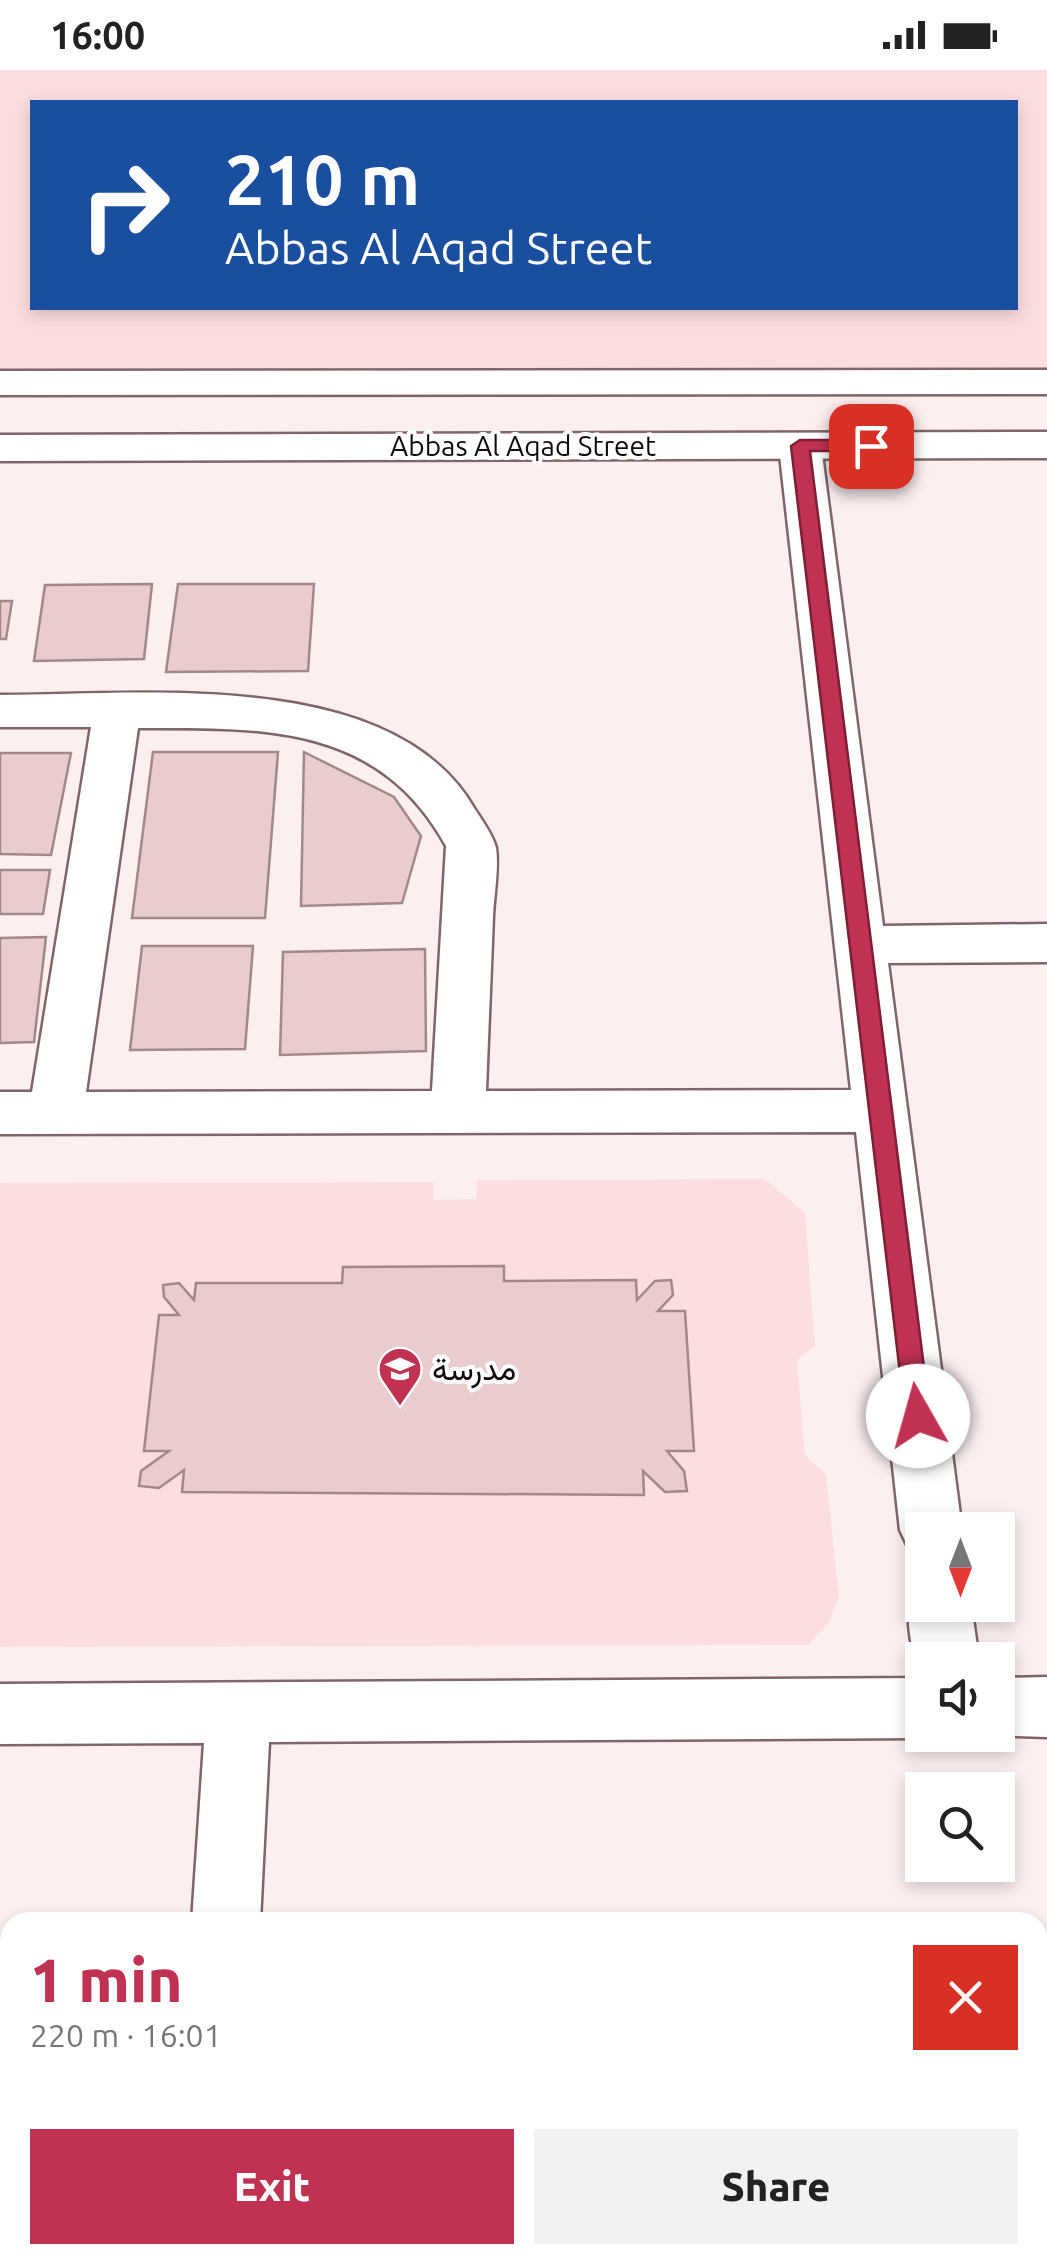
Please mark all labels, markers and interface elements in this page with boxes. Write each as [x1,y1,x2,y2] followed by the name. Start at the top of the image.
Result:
[50,14,145,56] text: 16:00
[60,140,190,270] icon: right
[225,140,420,218] text: 210 m
[225,222,652,273] text: Abbas Al Aqad Street
[829,404,914,489] pin
[844,419,899,474] icon: arrive
[390,430,656,461] street label: Abbas Al Aqad Street
[377,1346,423,1407] school or university icon: مدرسة
[432,1350,516,1389] place label: مدرسة
[866,1364,970,1468] position arrow
[905,1512,1015,1622] north arrow
[905,1512,1015,1882] map controls
[905,1642,1015,1752] button: sound
[905,1772,1015,1882] button: search
[913,1945,1018,2050] button: close
[30,1946,183,2013] text: 1 min
[30,2017,222,2053] text: 220 m · 16:01
[30,2129,514,2244] button: Exit
[534,2129,1018,2244] button: Share

